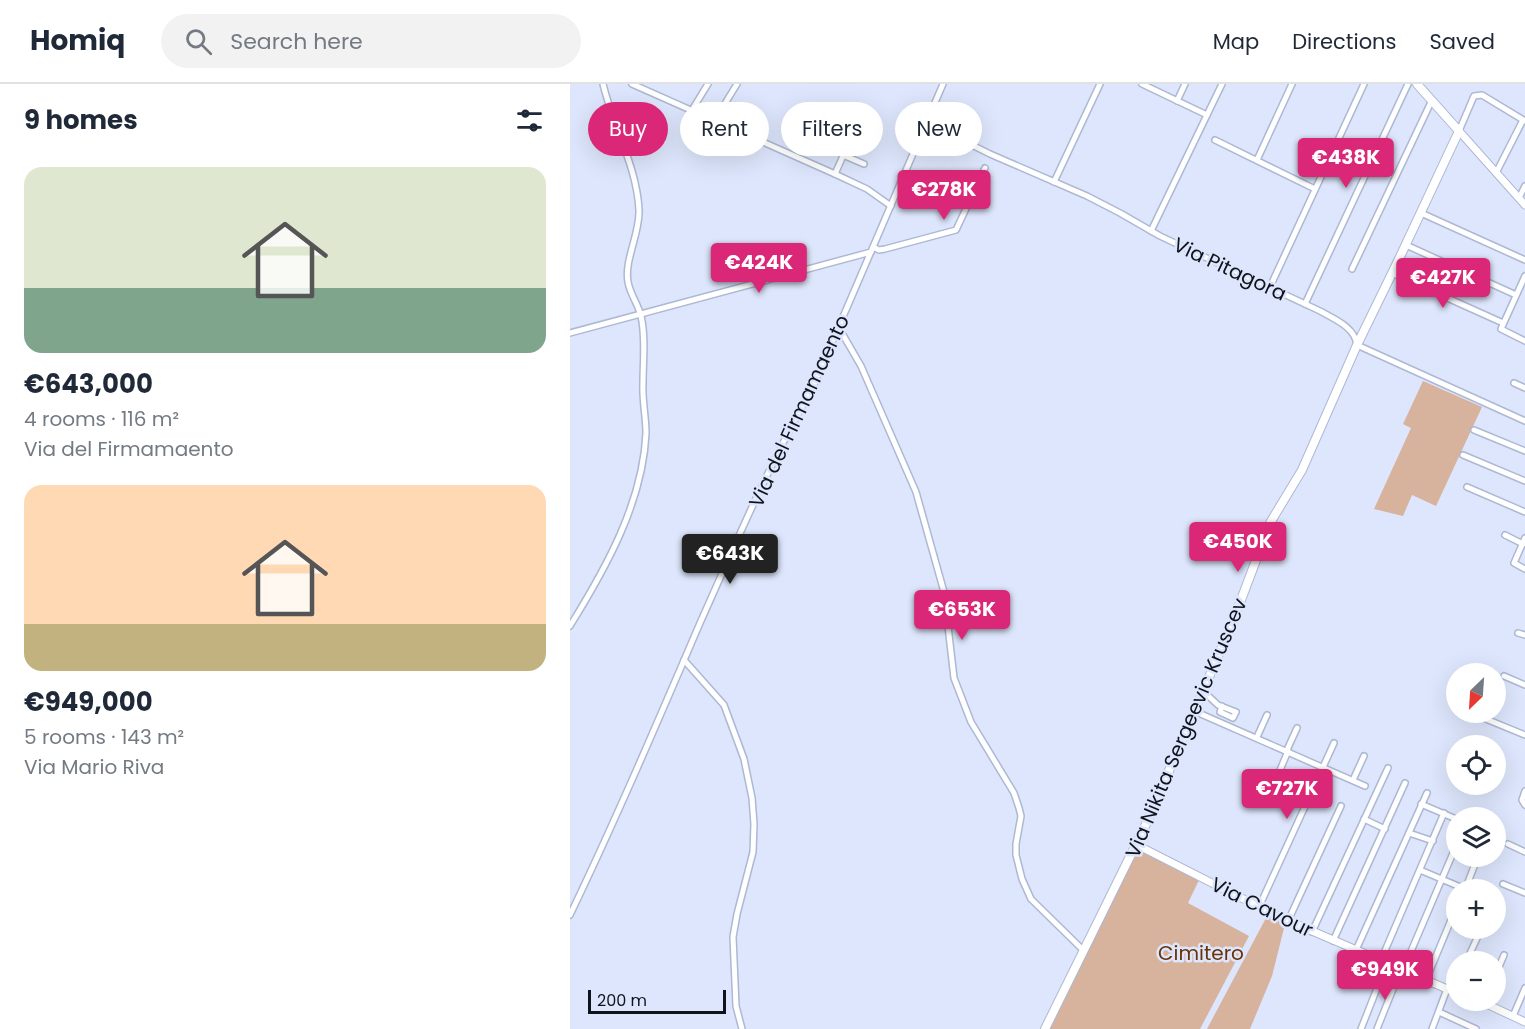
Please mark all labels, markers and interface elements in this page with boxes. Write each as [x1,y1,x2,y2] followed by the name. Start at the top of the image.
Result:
[161,14,581,68] search box
[30,21,125,60] text: Homiq
[182,25,215,58] icon: search
[230,26,363,57] text: Search here
[1213,27,1259,56] text: Map
[1292,27,1396,56] text: Directions
[1429,27,1495,56] text: Saved
[24,102,138,138] text: 9 homes
[588,102,668,156] chip: Buy
[680,102,769,156] chip: Rent
[781,102,883,156] chip: Filters
[895,102,982,156] chip: New
[513,104,546,137] icon: filters
[1304,138,1388,189] pin: €438K
[1312,143,1380,171] text: €438K
[902,170,986,221] pin: €278K
[912,175,976,203] text: €278K
[231,206,339,314] icon: home
[1169,231,1291,307] street label: Via Pitagora
[717,243,801,294] pin: €424K
[725,248,793,276] text: €424K
[1401,258,1485,309] pin: €427K
[1410,263,1476,291] text: €427K
[742,310,856,512] street label: Via del Firmamaento
[24,366,153,402] text: €643,000
[24,405,179,433] text: 4 rooms · 116 m²
[24,435,233,463] text: Via del Firmamaento
[1196,522,1280,573] pin: €450K
[231,524,339,632] icon: home
[1203,527,1273,555] text: €450K
[688,534,772,585] pin: €643K
[696,539,764,567] text: €643K
[920,590,1004,641] pin: €653K
[1118,594,1254,862] street label: Via Nikita Sergeevic Kruscev
[928,595,996,623] text: €653K
[1446,663,1506,723] north arrow
[1446,663,1506,1011] map controls
[24,684,153,720] text: €949,000
[24,723,184,751] text: 5 rooms · 143 m²
[1446,735,1506,795] button: locate
[24,753,164,781] text: Via Mario Riva
[1245,769,1329,820] pin: €727K
[1256,774,1318,802] text: €727K
[1446,807,1506,867] button: layers
[1206,870,1318,944] street label: Via Cavour
[1446,879,1506,939] button: +
[1158,939,1244,967] park label: Cimitero
[1343,950,1427,1001] pin: €949K
[1446,951,1506,1011] button: −
[1351,955,1419,983] text: €949K
[588,987,726,1014] scale bar
[597,989,647,1012] text: 200 m

